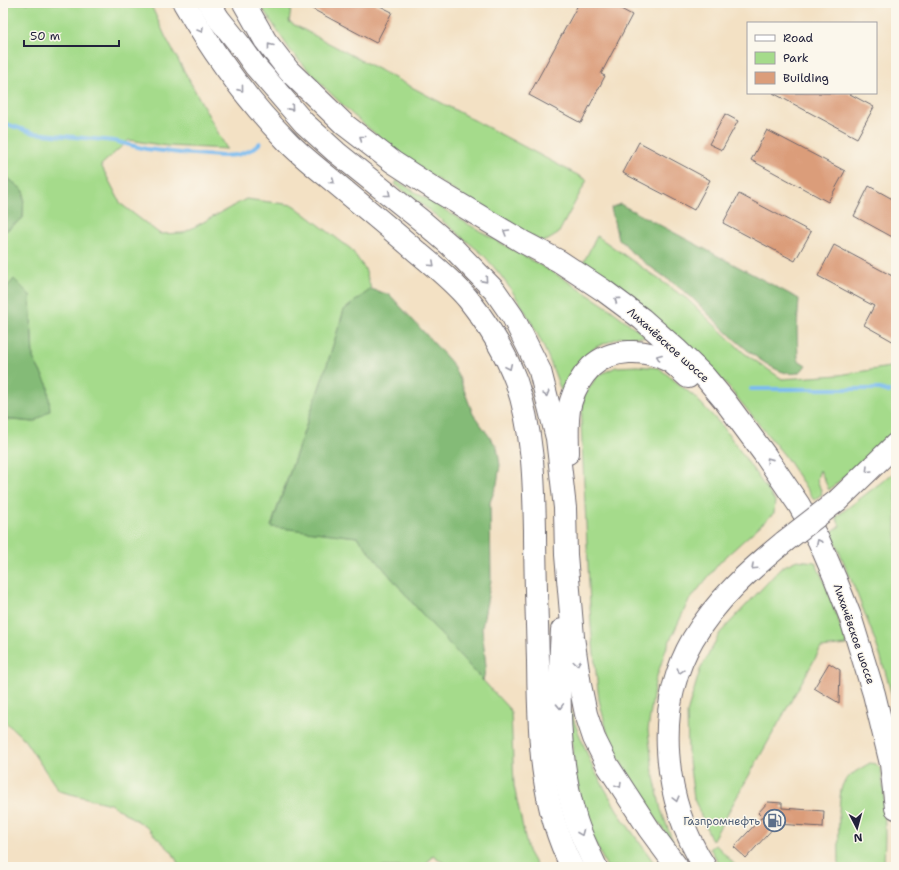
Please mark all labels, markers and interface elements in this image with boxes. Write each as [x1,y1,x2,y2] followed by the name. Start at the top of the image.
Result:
[24,22,119,48] scale bar
[747,22,877,94] legend
[196,26,203,33] one-way arrow
[30,28,60,44] text: 50 m
[783,30,814,46] text: Road
[268,44,275,51] one-way arrow
[783,50,809,66] text: Park
[783,70,829,86] text: Building
[237,84,244,91] one-way arrow
[286,103,293,111] one-way arrow
[360,136,367,143] one-way arrow
[328,176,335,183] one-way arrow
[384,189,391,196] one-way arrow
[503,229,510,236] one-way arrow
[427,260,435,267] one-way arrow
[480,275,488,283] one-way arrow
[614,297,621,304] one-way arrow
[624,304,712,386] street label: Лихачёвское шоссе
[655,353,662,361] one-way arrow
[504,363,512,371] one-way arrow
[541,390,550,397] one-way arrow
[767,458,774,465] one-way arrow
[865,466,873,473] one-way arrow
[816,539,824,546] one-way arrow
[752,562,759,569] one-way arrow
[830,582,878,686] street label: Лихачёвское шоссе
[572,660,581,666] one-way arrow
[676,668,684,675] one-way arrow
[555,703,564,709] one-way arrow
[615,780,622,787] one-way arrow
[671,796,679,802] one-way arrow
[762,808,788,834] fuel station icon: Газпромнефть
[837,808,877,848] north arrow
[683,814,760,829] place label: Газпромнефть
[576,830,584,837] one-way arrow
[853,830,863,845] text: N

